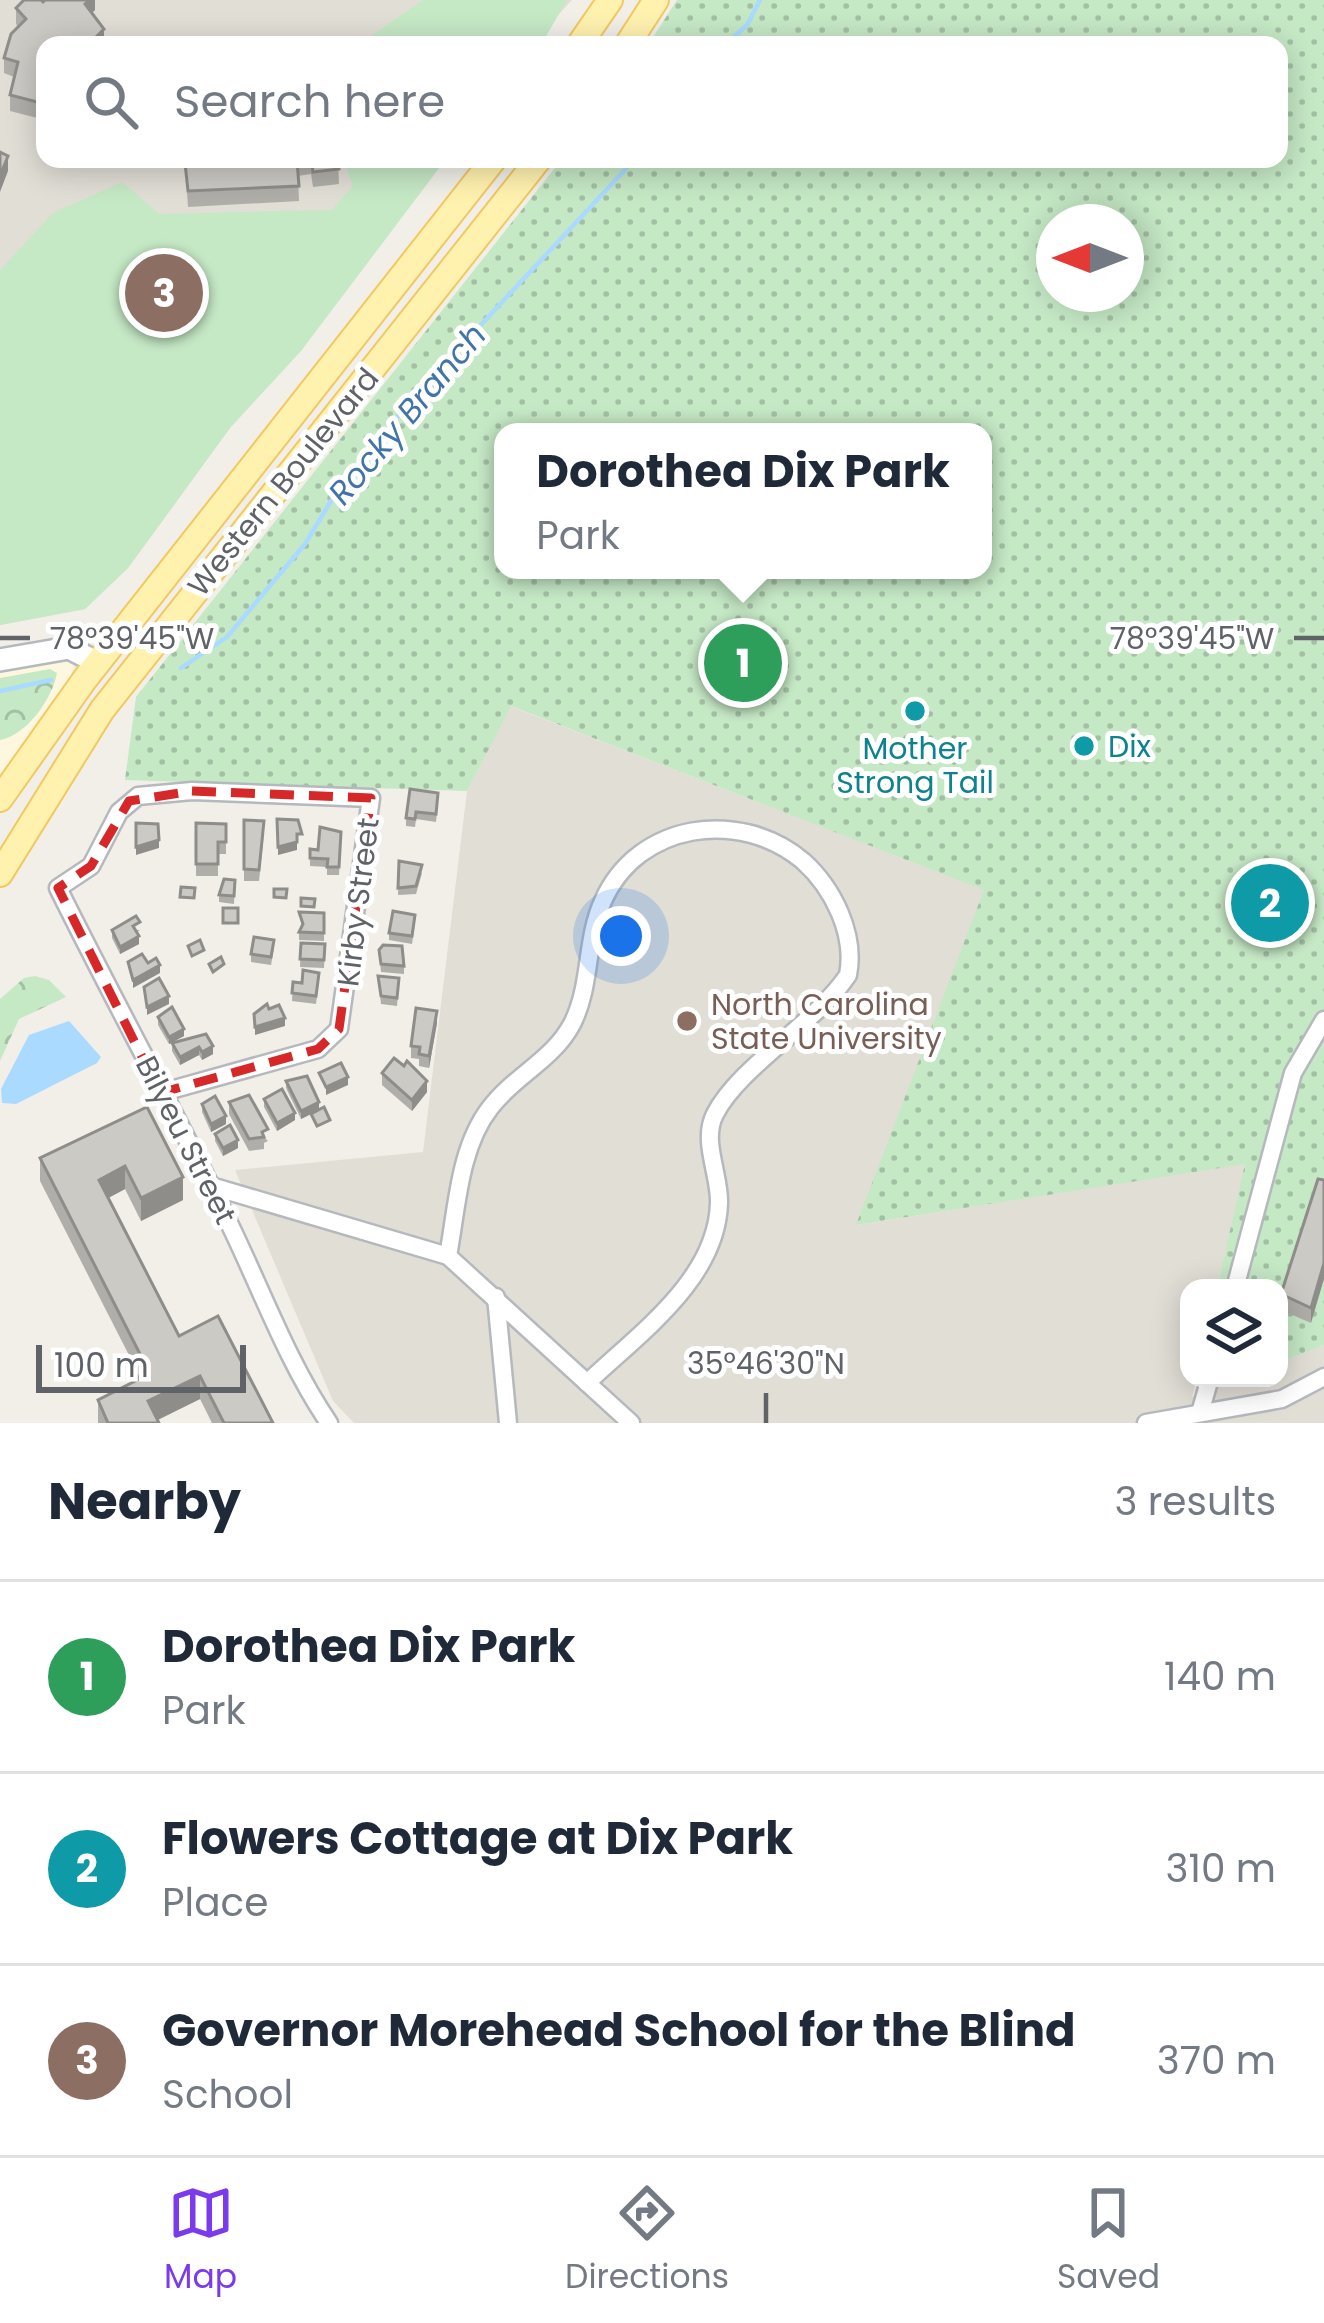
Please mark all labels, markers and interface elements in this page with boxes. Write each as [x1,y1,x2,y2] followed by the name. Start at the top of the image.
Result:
[36,36,1288,168] search box
[78,69,144,135] icon: search
[174,70,445,133] text: Search here
[1036,204,1144,312] north arrow
[125,248,203,338] pin: 3
[317,313,497,515] water label: Rocky Branch
[177,359,389,605] street label: Western Boulevard
[494,423,992,579] popup
[536,440,950,503] text: Dorothea Dix Park
[536,508,620,563] text: Park
[50,617,214,660] text: 78°39'45"W
[1110,617,1274,660] text: 78°39'45"W
[704,618,782,708] pin: 1
[902,698,928,724] marker: Mother Strong Tail
[1108,725,1151,768] place label: Dix
[836,727,994,804] place label: Mother Strong Tail
[1071,733,1097,759] marker: Dix
[326,815,390,989] street label: Kirby Street
[1231,858,1309,948] pin: 2
[591,906,651,966] your location
[711,983,942,1060] place label: North Carolina State University
[674,1008,700,1034] marker: North Carolina State University
[125,1048,247,1232] street label: Bilyeu Street
[1180,1279,1288,1387] map controls
[1180,1279,1288,1387] button: layers
[36,1339,246,1392] scale bar
[54,1342,149,1389] text: 100 m
[687,1342,845,1385] text: 35°46'30"N
[48,1465,241,1537] text: Nearby
[1114,1474,1276,1529] text: 3 results
[162,1615,575,1678] text: Dorothea Dix Park
[80,1649,94,1704] text: 1
[1164,1649,1276,1704] text: 140 m
[162,1683,246,1738] text: Park
[162,1807,793,1870] text: Flowers Cottage at Dix Park
[76,1841,98,1896] text: 2
[1165,1841,1276,1896] text: 310 m
[162,1875,268,1930] text: Place
[162,1999,1076,2062] text: Governor Morehead School for the Blind
[75,2033,99,2088] text: 3
[1157,2033,1276,2088] text: 370 m
[162,2067,293,2122] text: School
[164,2180,237,2302] tab: Map
[565,2180,729,2302] tab: Directions
[1057,2180,1160,2302] tab: Saved

